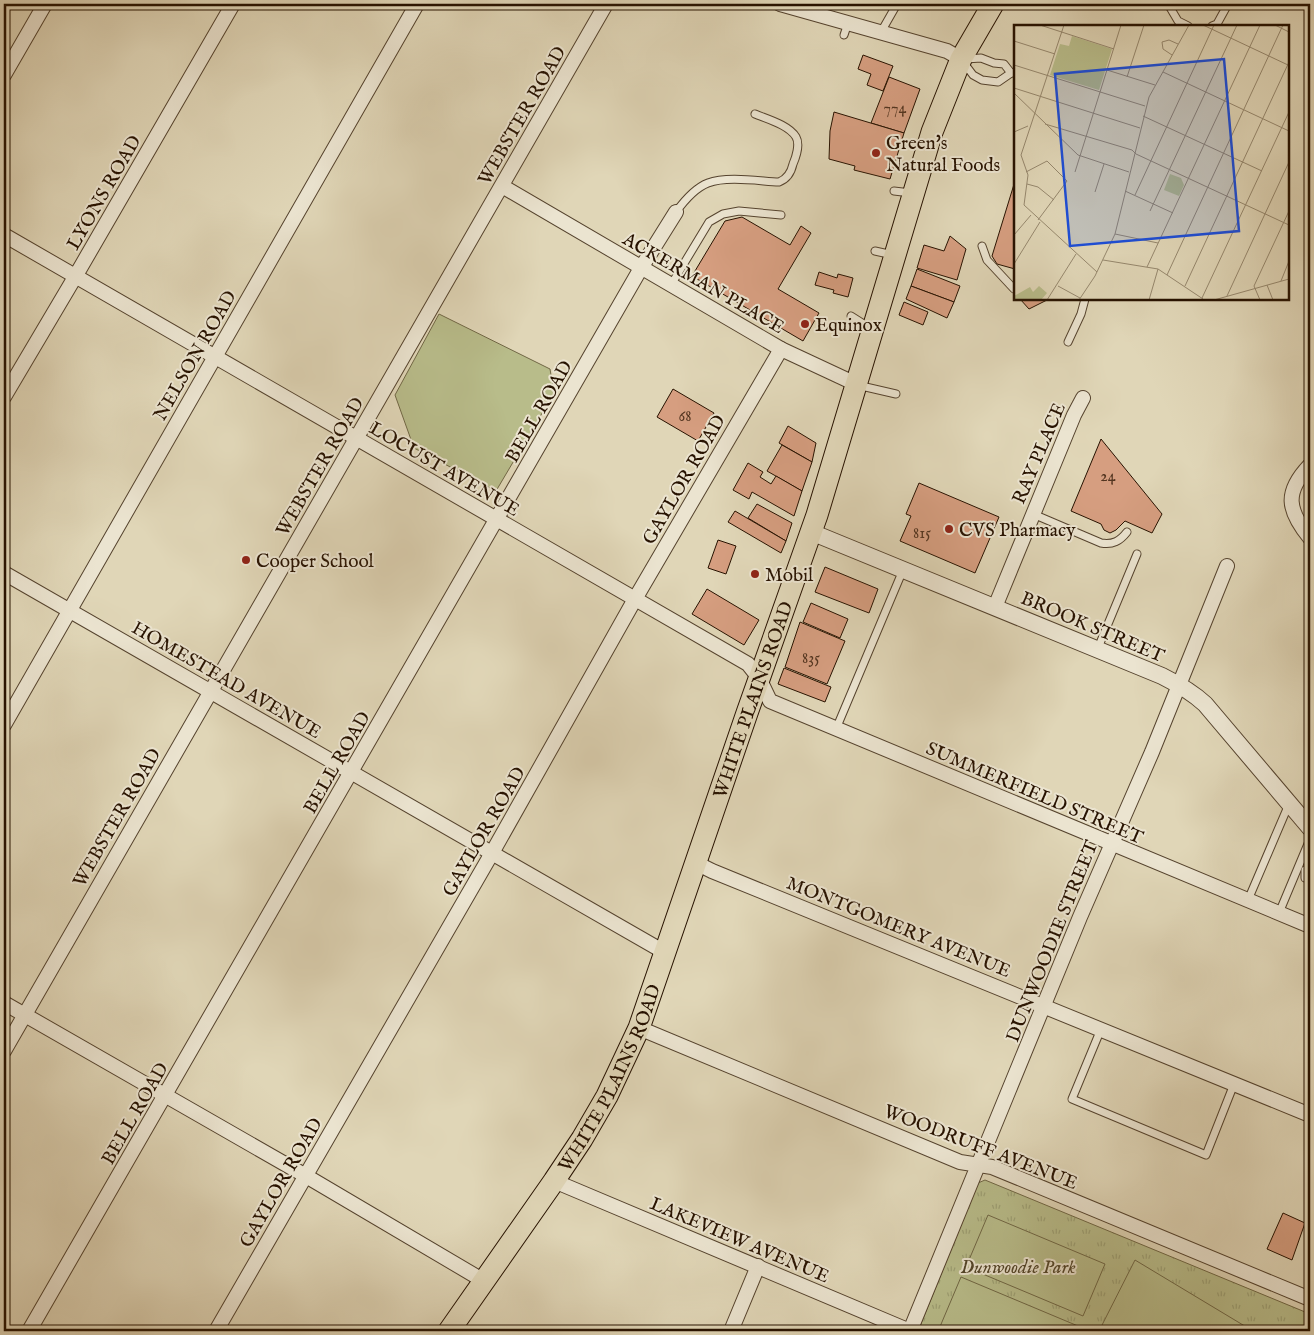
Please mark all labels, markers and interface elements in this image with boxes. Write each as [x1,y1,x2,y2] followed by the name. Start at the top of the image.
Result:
[1014,25,1289,300] inset map
[473,42,572,190] street label: WEBSTER ROAD
[884,99,907,119] house number: 774
[62,131,147,255] street label: LYONS ROAD
[886,132,1000,178] place label: Green's Natural Foods
[870,147,882,159] marker: Green's Natural Foods
[617,227,788,340] street label: ACKERMAN PLACE
[149,287,243,425] street label: NELSON ROAD
[815,314,882,338] place label: Equinox
[799,318,811,330] marker: Equinox
[501,356,579,468] street label: BELL ROAD
[271,393,370,541] street label: WEBSTER ROAD
[1008,399,1072,508] street label: RAY PLACE
[678,407,692,427] house number: 68
[638,411,732,549] street label: GAYLOR ROAD
[364,417,524,523] street label: LOCUST AVENUE
[1100,467,1116,487] house number: 24
[959,519,1076,543] place label: CVS Pharmacy
[943,523,955,535] marker: CVS Pharmacy
[913,524,931,544] house number: 815
[256,550,375,574] place label: Cooper School
[240,554,252,566] marker: Cooper School
[765,564,814,588] place label: Mobil
[749,568,761,580] marker: Mobil
[1017,587,1168,669] street label: BROOK STREET
[709,598,800,802] street label: WHITE PLAINS ROAD
[127,617,325,745] street label: HOMESTEAD AVENUE
[802,649,820,669] house number: 835
[299,707,377,819] street label: BELL ROAD
[922,737,1147,851] street label: SUMMERFIELD STREET
[68,744,167,892] street label: WEBSTER ROAD
[438,763,532,901] street label: GAYLOR ROAD
[1001,837,1104,1046] street label: DUNWOODIE STREET
[783,872,1014,984] street label: MONTGOMERY AVENUE
[554,981,667,1177] street label: WHITE PLAINS ROAD
[97,1058,175,1170] street label: BELL ROAD
[880,1100,1081,1196] street label: WOODRUFF AVENUE
[235,1114,329,1252] street label: GAYLOR ROAD
[646,1192,832,1289] street label: LAKEVIEW AVENUE
[961,1256,1076,1280] park label: Dunwoodie Park

